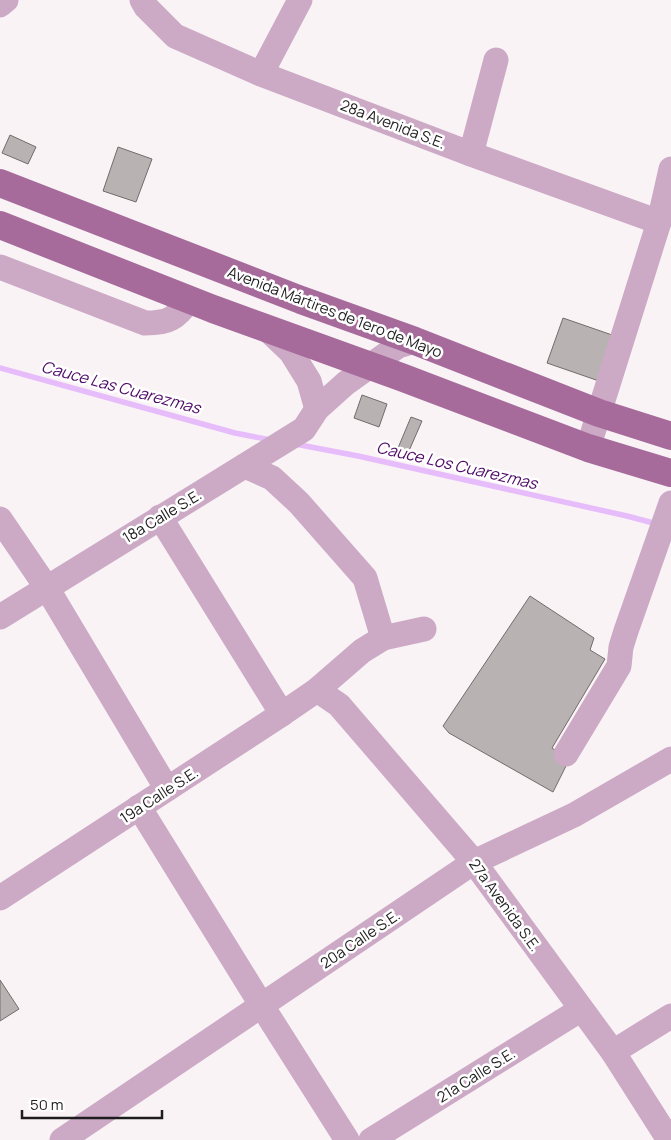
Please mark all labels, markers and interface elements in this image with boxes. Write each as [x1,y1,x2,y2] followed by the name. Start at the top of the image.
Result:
[337,94,449,154] street label: 28a Avenida S.E.
[225,261,445,363] street label: Avenida Mártires de 1ero de Mayo
[39,355,204,419] water label: Cauce Las Cuarezmas
[374,436,541,495] water label: Cauce Los Cuarezmas
[119,484,205,548] street label: 18a Calle S.E.
[116,762,202,828] street label: 19a Calle S.E.
[464,854,546,956] street label: 27a Avenida S.E.
[316,905,404,973] street label: 20a Calle S.E.
[433,1043,519,1107] street label: 21a Calle S.E.
[22,1088,162,1120] scale bar
[30,1094,64,1115] text: 50 m

